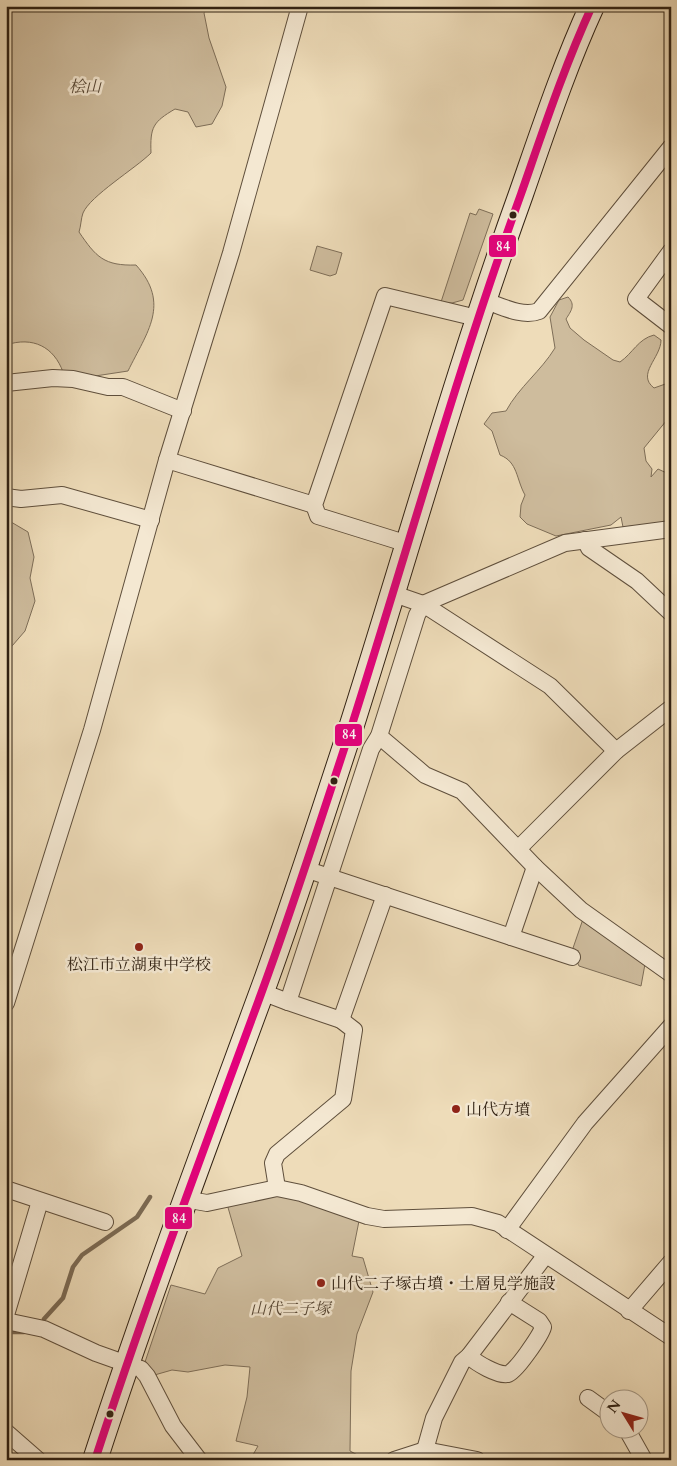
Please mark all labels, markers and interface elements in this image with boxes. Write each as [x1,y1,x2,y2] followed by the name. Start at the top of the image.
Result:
[69,76,103,98] park label: 桧山
[508,210,518,220] unlabelled marker
[488,234,517,258] line badge: 84
[496,237,510,256] text: 84
[334,723,363,747] line badge: 84
[342,725,356,744] text: 84
[329,776,339,786] unlabelled marker
[133,941,145,953] marker: 松江市立湖東中学校
[67,954,211,976] place label: 松江市立湖東中学校
[466,1099,530,1121] place label: 山代方墳
[450,1103,462,1115] marker: 山代方墳
[164,1206,193,1230] line badge: 84
[172,1209,186,1228] text: 84
[331,1273,555,1295] place label: 山代二子塚古墳・土層見学施設
[315,1277,327,1289] marker: 山代二子塚古墳・土層見学施設
[250,1298,333,1320] park label: 山代二子塚
[600,1388,650,1438] north arrow
[603,1396,625,1417] text: N
[105,1409,115,1419] unlabelled marker

